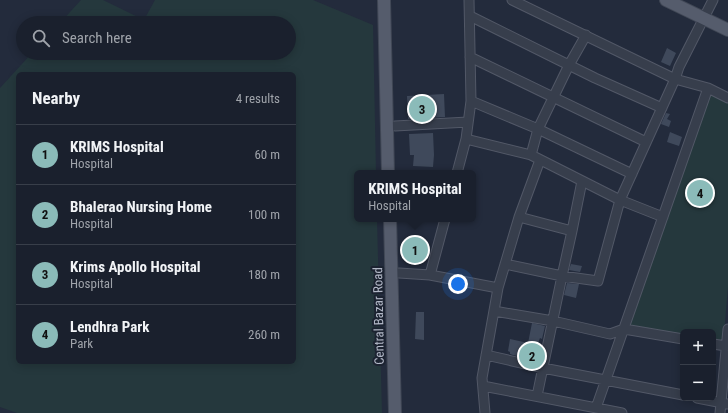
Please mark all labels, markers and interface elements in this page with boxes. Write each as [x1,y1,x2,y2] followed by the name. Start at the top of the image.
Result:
[16,16,296,60] search box
[30,27,52,49] icon: search
[62,29,132,47] text: Search here
[32,88,80,108] text: Nearby
[236,91,280,106] text: 4 results
[409,94,435,124] pin: 3
[70,138,164,156] text: KRIMS Hospital
[42,147,48,162] text: 1
[254,147,280,162] text: 60 m
[70,156,113,171] text: Hospital
[354,170,476,222] popup
[687,178,713,208] pin: 4
[368,180,462,198] text: KRIMS Hospital
[70,198,212,216] text: Bhalerao Nursing Home
[368,198,411,213] text: Hospital
[42,207,48,222] text: 2
[248,207,280,222] text: 100 m
[70,216,113,231] text: Hospital
[402,235,428,265] pin: 1
[70,258,201,276] text: Krims Apollo Hospital
[42,267,48,282] text: 3
[248,267,280,282] text: 180 m
[370,267,387,365] street label: Central Bazar Road
[448,274,468,294] your location
[70,276,113,291] text: Hospital
[70,318,149,336] text: Lendhra Park
[42,327,48,342] text: 4
[248,327,280,342] text: 260 m
[680,329,716,401] map controls
[680,329,716,365] button: +
[70,336,93,351] text: Park
[519,341,545,371] pin: 2
[680,365,716,401] button: −

